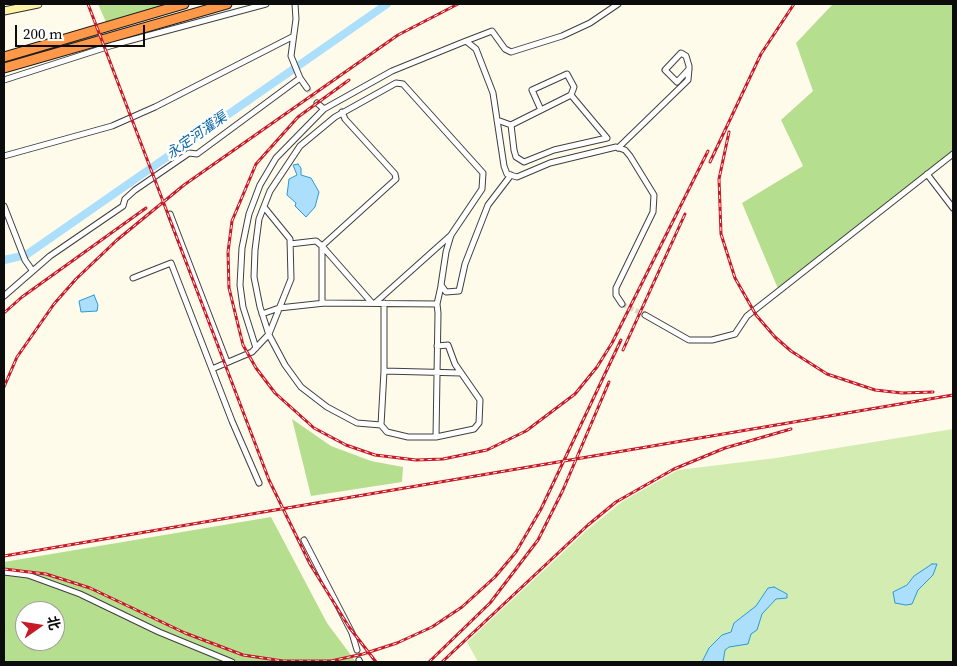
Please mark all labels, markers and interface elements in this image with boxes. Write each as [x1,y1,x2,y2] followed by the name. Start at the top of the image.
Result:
[18,15,148,47] scale bar
[23,23,63,44] text: 200 m
[164,109,230,163] water label: 永定河灌渠
[15,601,65,651] north arrow
[42,614,65,632] text: 北

